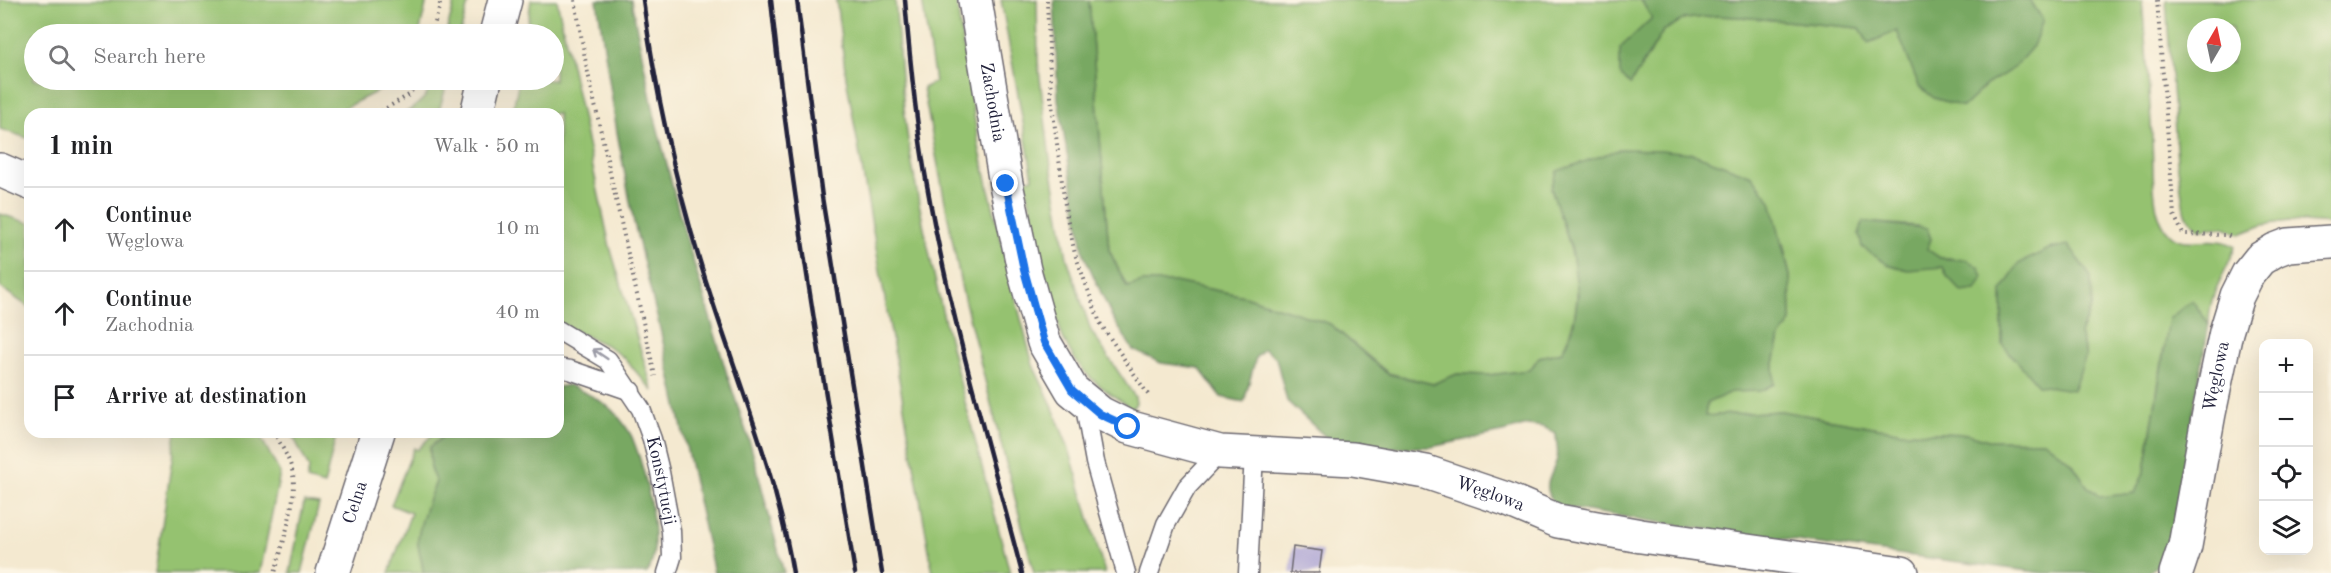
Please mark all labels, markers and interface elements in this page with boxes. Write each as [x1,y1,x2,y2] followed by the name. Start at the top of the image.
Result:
[2187,18,2241,72] north arrow
[24,24,564,90] search box
[45,41,78,74] icon: search
[93,46,206,68] text: Search here
[977,62,1008,144] street label: Zachodnia
[48,134,113,160] text: 1 min
[433,137,540,157] text: Walk · 50 m
[992,170,1018,196] route end
[105,205,192,227] text: Continue
[48,213,81,246] icon: ahead
[495,219,540,239] text: 10 m
[105,232,184,252] text: Węglowa
[105,289,192,311] text: Continue
[48,297,81,330] icon: ahead
[495,303,540,323] text: 40 m
[105,316,194,336] text: Zachodnia
[2259,339,2313,555] map controls
[2259,339,2313,393] button: +
[2201,340,2233,413] street label: Węglowa
[592,348,609,360] one-way arrow
[48,381,81,414] icon: arrive
[105,386,307,408] text: Arrive at destination
[2259,393,2313,447] button: −
[1114,413,1140,439] route start
[643,434,679,527] street label: Konstytucji
[2259,447,2313,501] button: locate
[1454,474,1527,515] street label: Węglowa
[340,479,371,526] street label: Celna
[2259,501,2313,555] button: layers

